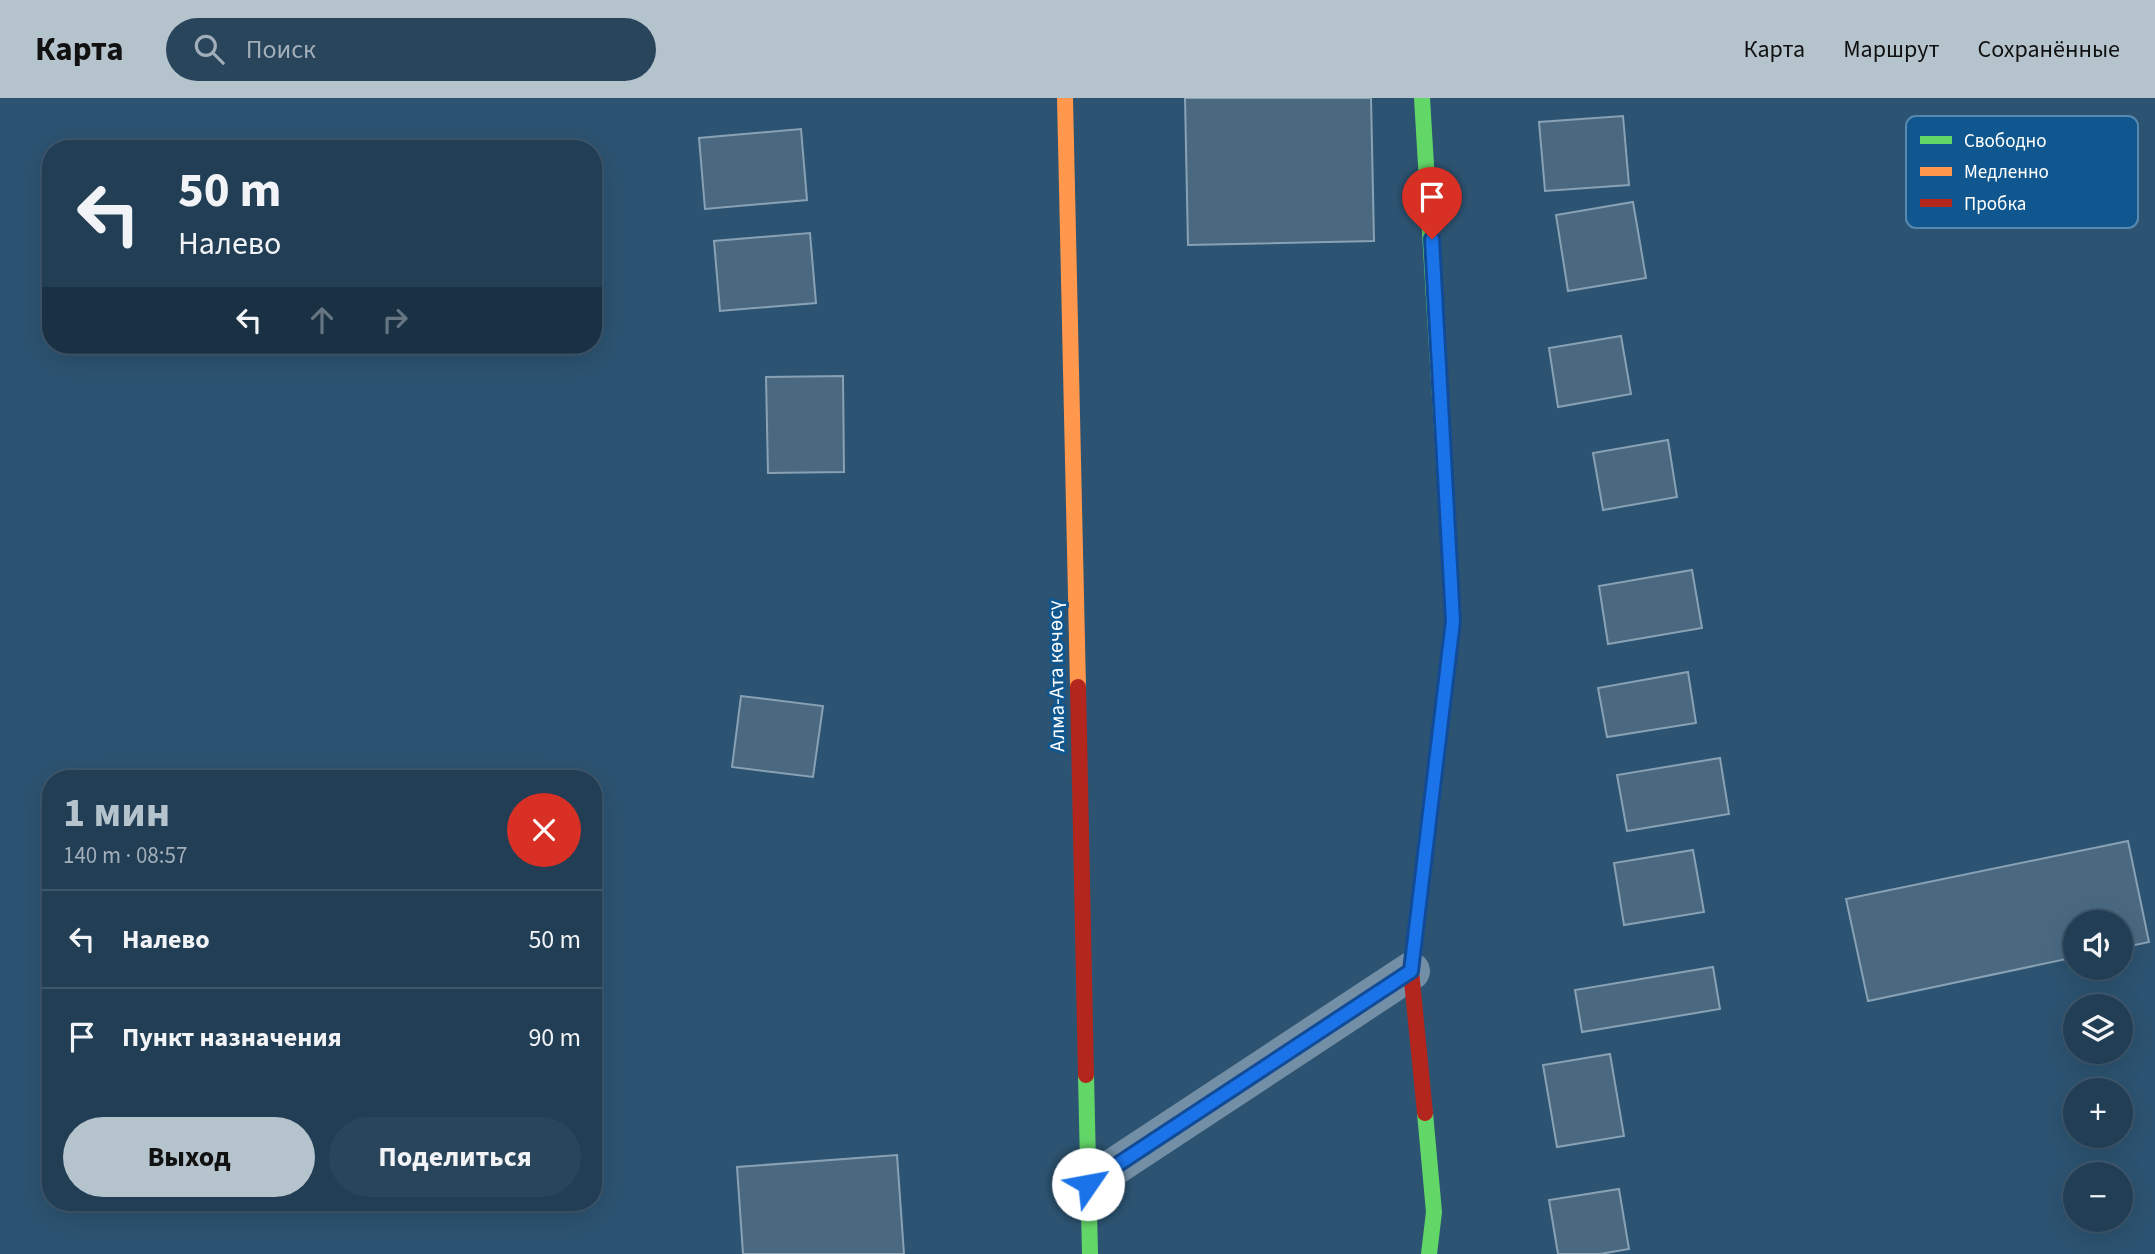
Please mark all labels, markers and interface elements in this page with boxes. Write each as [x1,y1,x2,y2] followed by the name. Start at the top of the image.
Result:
[166,18,656,81] search box
[35,26,124,73] text: Карта
[190,30,228,68] icon: search
[246,31,316,68] text: Поиск
[1744,32,1805,67] text: Карта
[1843,32,1939,67] text: Маршрут
[1977,32,2120,67] text: Сохранённые
[1906,116,2138,228] legend
[1964,128,2047,155] text: Свободно
[178,156,282,226] text: 50 m
[1964,159,2049,186] text: Медленно
[1402,167,1462,239] pin
[63,168,154,259] icon: left
[1413,178,1451,216] icon: arrive
[1964,191,2026,218] text: Пробка
[178,221,281,267] text: Налево
[230,301,268,339] icon: left
[303,301,341,339] icon: ahead
[376,301,414,339] icon: right
[1040,600,1072,752] street label: Алма-Ата көчөсү
[63,783,170,843] text: 1 мин
[507,793,581,867] button: close
[63,839,187,872] text: 140 m · 08:57
[2063,910,2133,1232] map controls
[2063,910,2133,980] button: sound
[63,920,101,958] icon: left
[122,921,210,958] text: Налево
[528,921,581,958] text: 50 m
[2063,994,2133,1064] button: layers
[63,1018,101,1056] icon: arrive
[122,1019,342,1056] text: Пункт назначения
[528,1019,581,1056] text: 90 m
[2063,1078,2133,1148] button: +
[63,1117,315,1197] button: Выход
[329,1117,581,1197] button: Поделиться
[1051,1147,1125,1221] position arrow
[2063,1162,2133,1232] button: −

